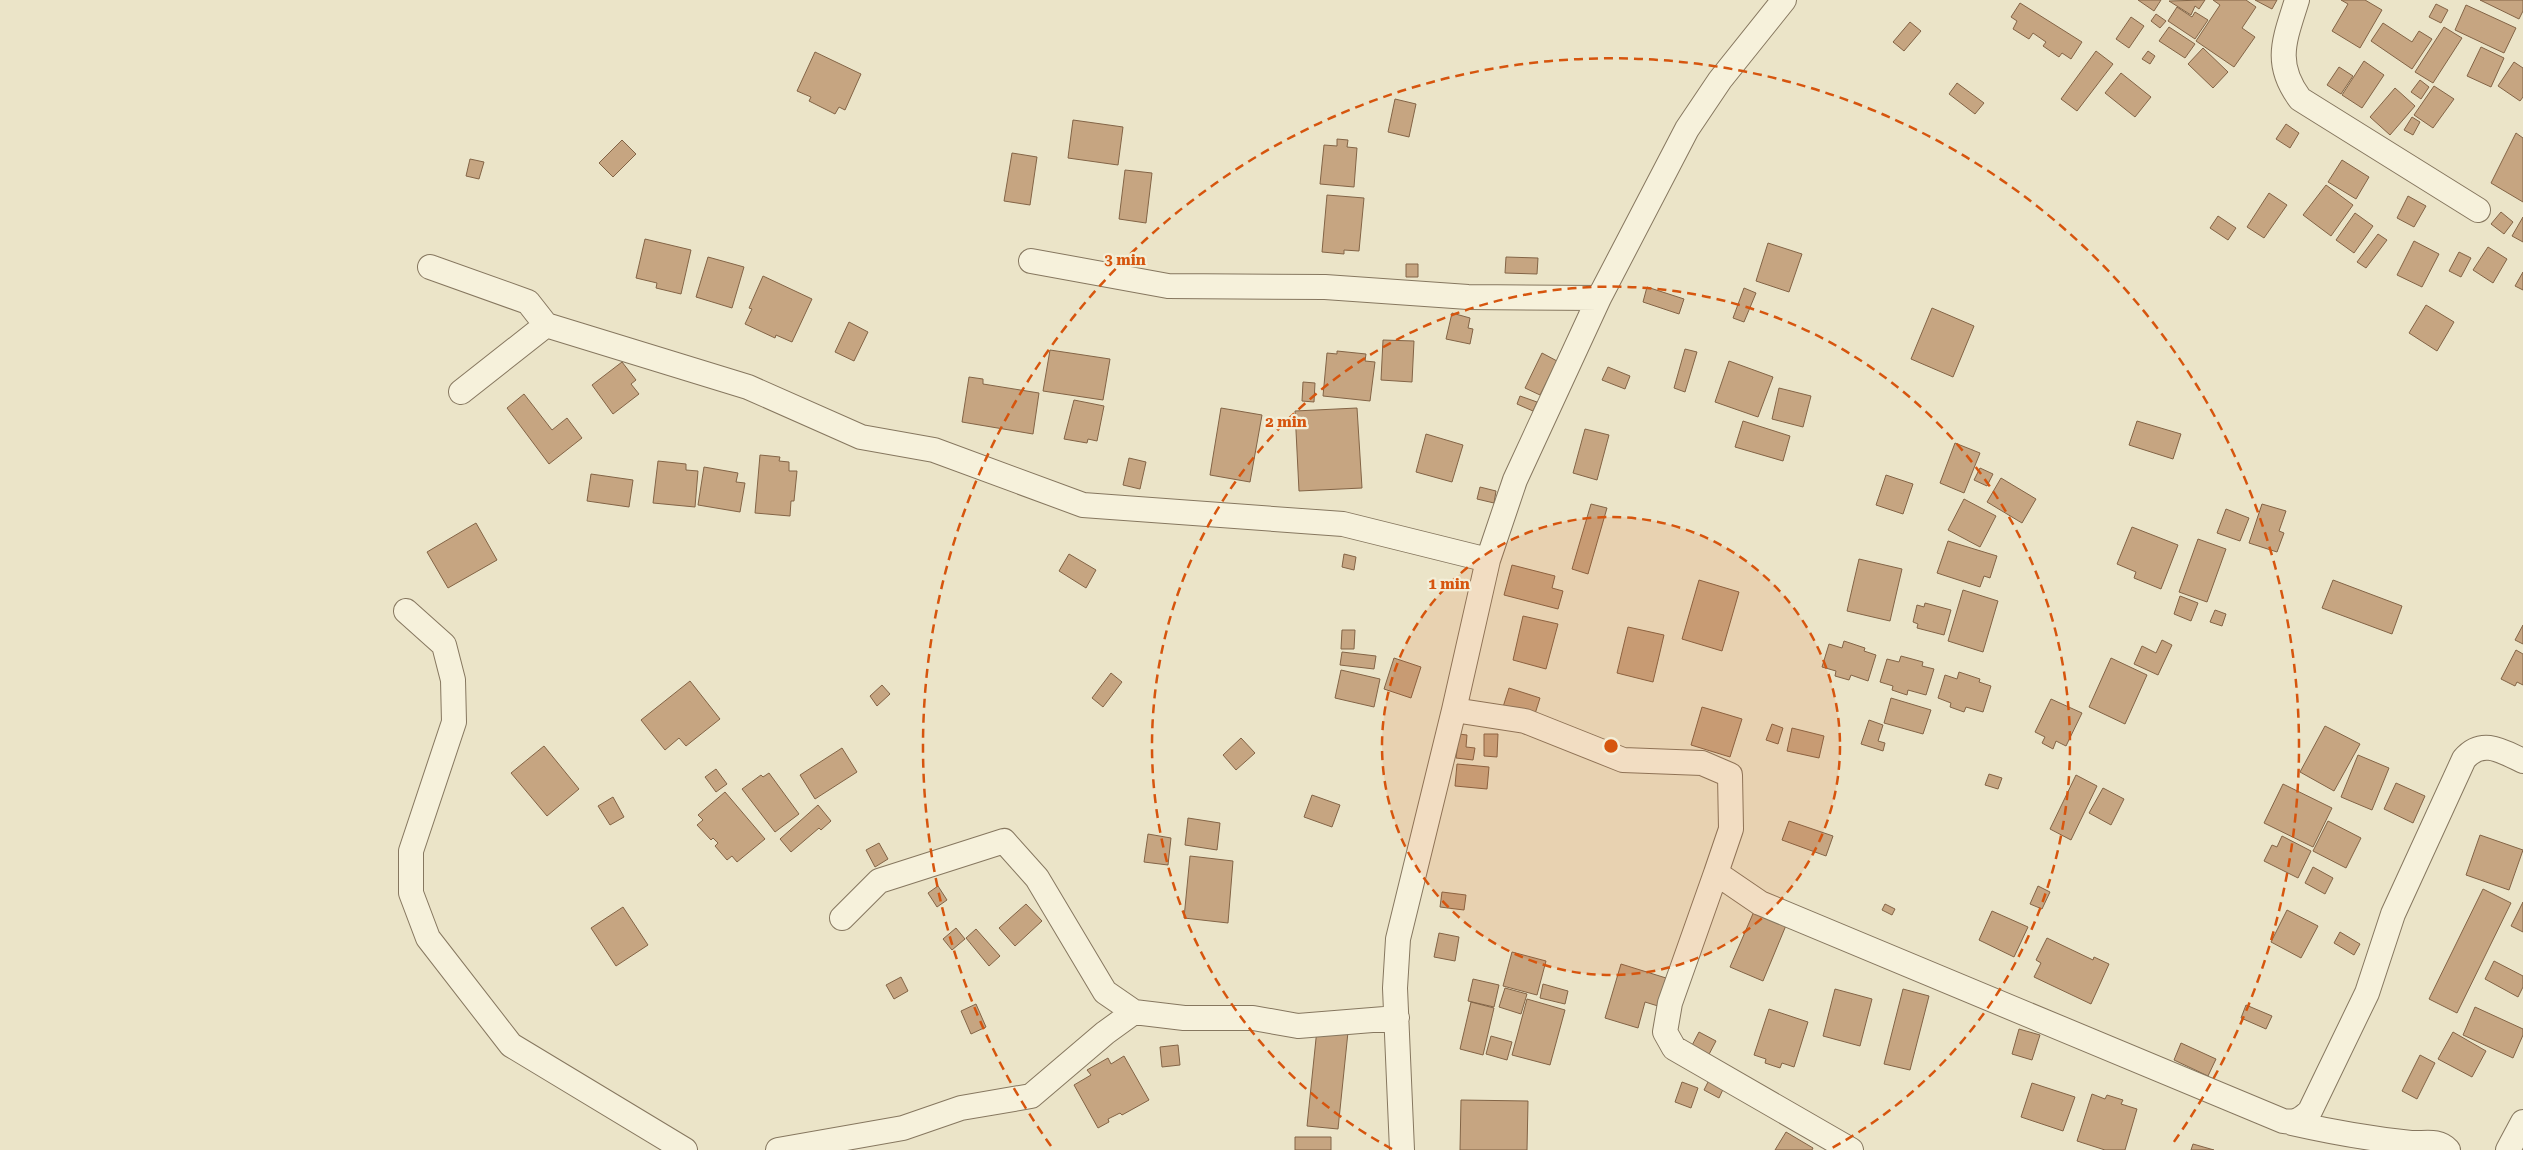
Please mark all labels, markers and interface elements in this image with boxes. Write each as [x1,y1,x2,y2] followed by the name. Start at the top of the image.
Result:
[1104,251,1146,269] text: 3 min
[1265,413,1307,431] text: 2 min
[1428,575,1470,593] text: 1 min
[1602,737,1620,755] centre of rings

